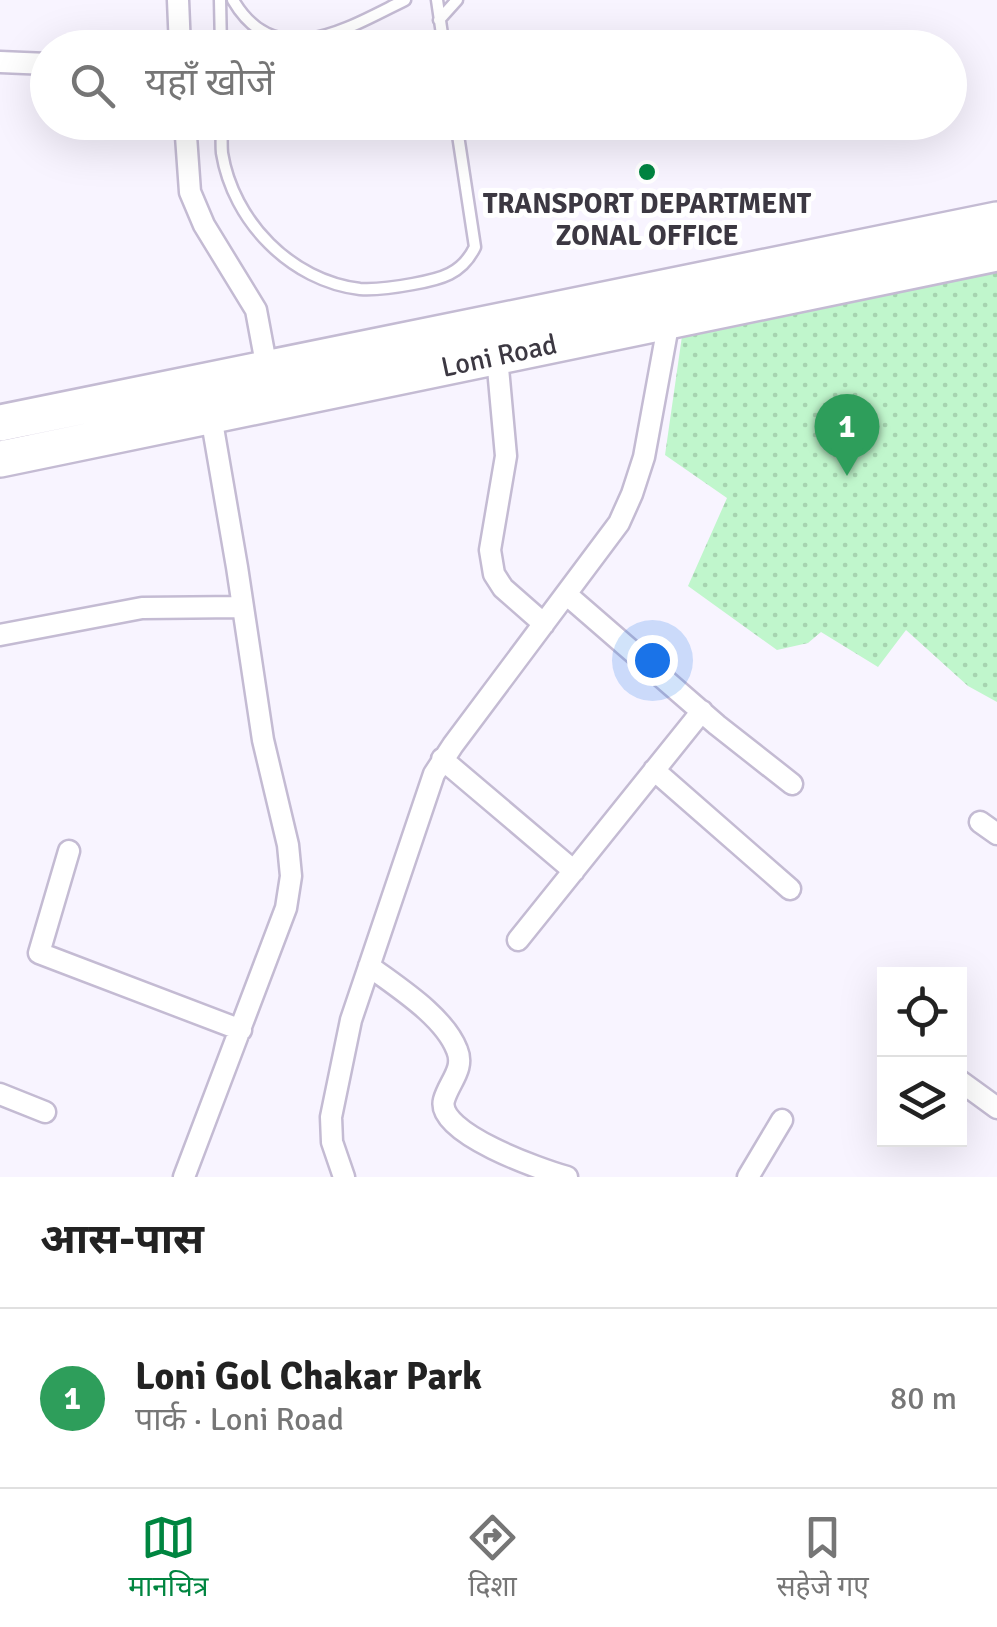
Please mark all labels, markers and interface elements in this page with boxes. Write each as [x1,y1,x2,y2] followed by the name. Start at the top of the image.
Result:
[30,30,967,140] search box
[65,58,120,113] icon: search
[145,59,275,106] text: यहाँ खोजें
[636,161,658,183] marker: TRANSPORT DEPARTMENT ZONAL OFFICE
[483,187,812,253] place label: TRANSPORT DEPARTMENT ZONAL OFFICE
[438,327,560,385] street label: Loni Road
[814,394,880,476] pin: 1
[627,635,678,686] your location
[877,967,967,1147] map controls
[877,967,967,1057] button: locate
[877,1057,967,1147] button: layers
[40,1214,204,1265] text: आस-पास
[135,1353,482,1400] text: Loni Gol Chakar Park
[64,1379,81,1418] text: 1
[890,1379,957,1418] text: 80 m
[135,1400,344,1439] text: पार्क · Loni Road
[128,1510,208,1607] tab: मानचित्र
[465,1510,520,1607] tab: दिशा
[777,1510,869,1607] tab: सहेजे गए

